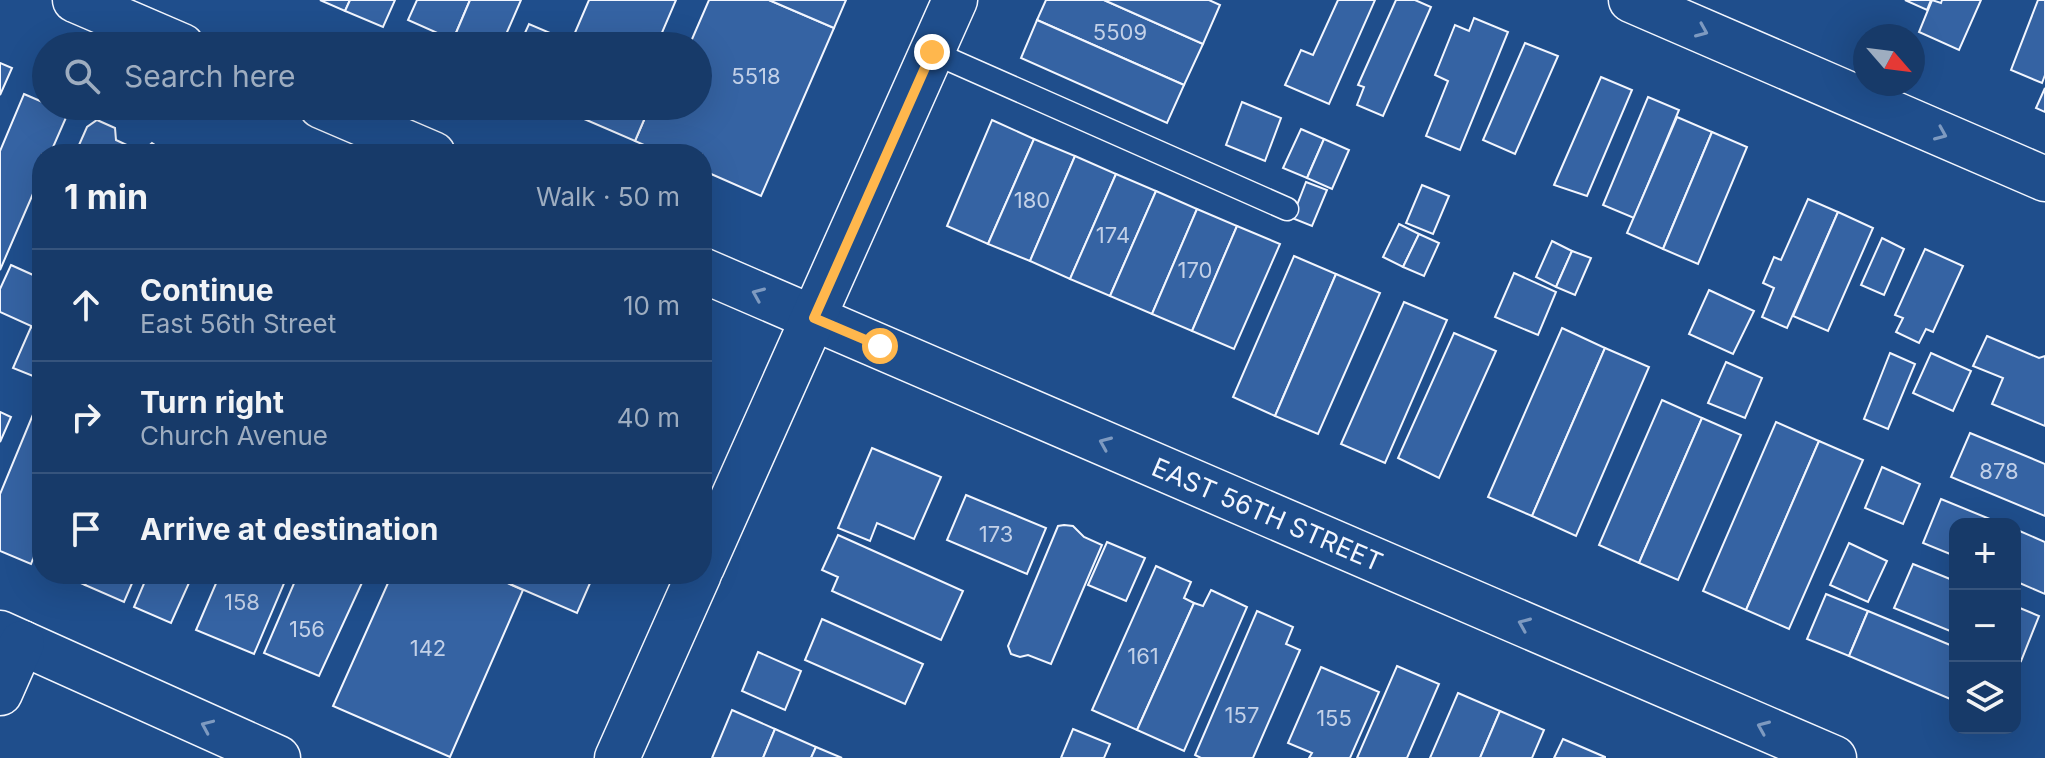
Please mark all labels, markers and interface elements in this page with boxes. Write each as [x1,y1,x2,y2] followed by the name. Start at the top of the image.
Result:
[1093,19,1147,45] house number: 5509
[1694,21,1709,37] one-way arrow
[1853,24,1925,96] north arrow
[32,32,712,120] search box
[914,34,950,70] route end
[60,54,104,98] icon: search
[124,58,296,94] text: Search here
[731,63,781,89] house number: 5518
[1933,124,1947,140] one-way arrow
[64,176,148,217] text: 1 min
[536,181,680,212] text: Walk · 50 m
[1014,187,1050,213] house number: 180
[1096,222,1130,248] house number: 174
[1178,257,1212,283] house number: 170
[140,272,274,308] text: Continue
[64,283,108,327] icon: ahead
[752,287,766,303] one-way arrow
[623,290,680,321] text: 10 m
[140,308,336,339] text: East 56th Street
[862,328,898,364] route start
[140,384,284,420] text: Turn right
[64,395,108,439] icon: right
[617,402,680,433] text: 40 m
[140,420,328,451] text: Church Avenue
[1099,437,1113,453] one-way arrow
[1148,451,1388,577] street label: EAST 56TH STREET
[1979,458,2019,484] house number: 878
[64,507,108,551] icon: arrive
[140,511,438,547] text: Arrive at destination
[1949,518,2021,734] map controls
[1949,518,2021,590] button: +
[979,521,1013,547] house number: 173
[224,589,260,615] house number: 158
[1949,590,2021,662] button: −
[289,616,325,642] house number: 156
[1518,618,1532,634] one-way arrow
[410,635,446,661] house number: 142
[1127,643,1159,669] house number: 161
[1949,662,2021,734] button: layers
[1225,702,1259,728] house number: 157
[1316,705,1352,731] house number: 155
[201,720,215,736] one-way arrow
[1757,721,1771,737] one-way arrow

